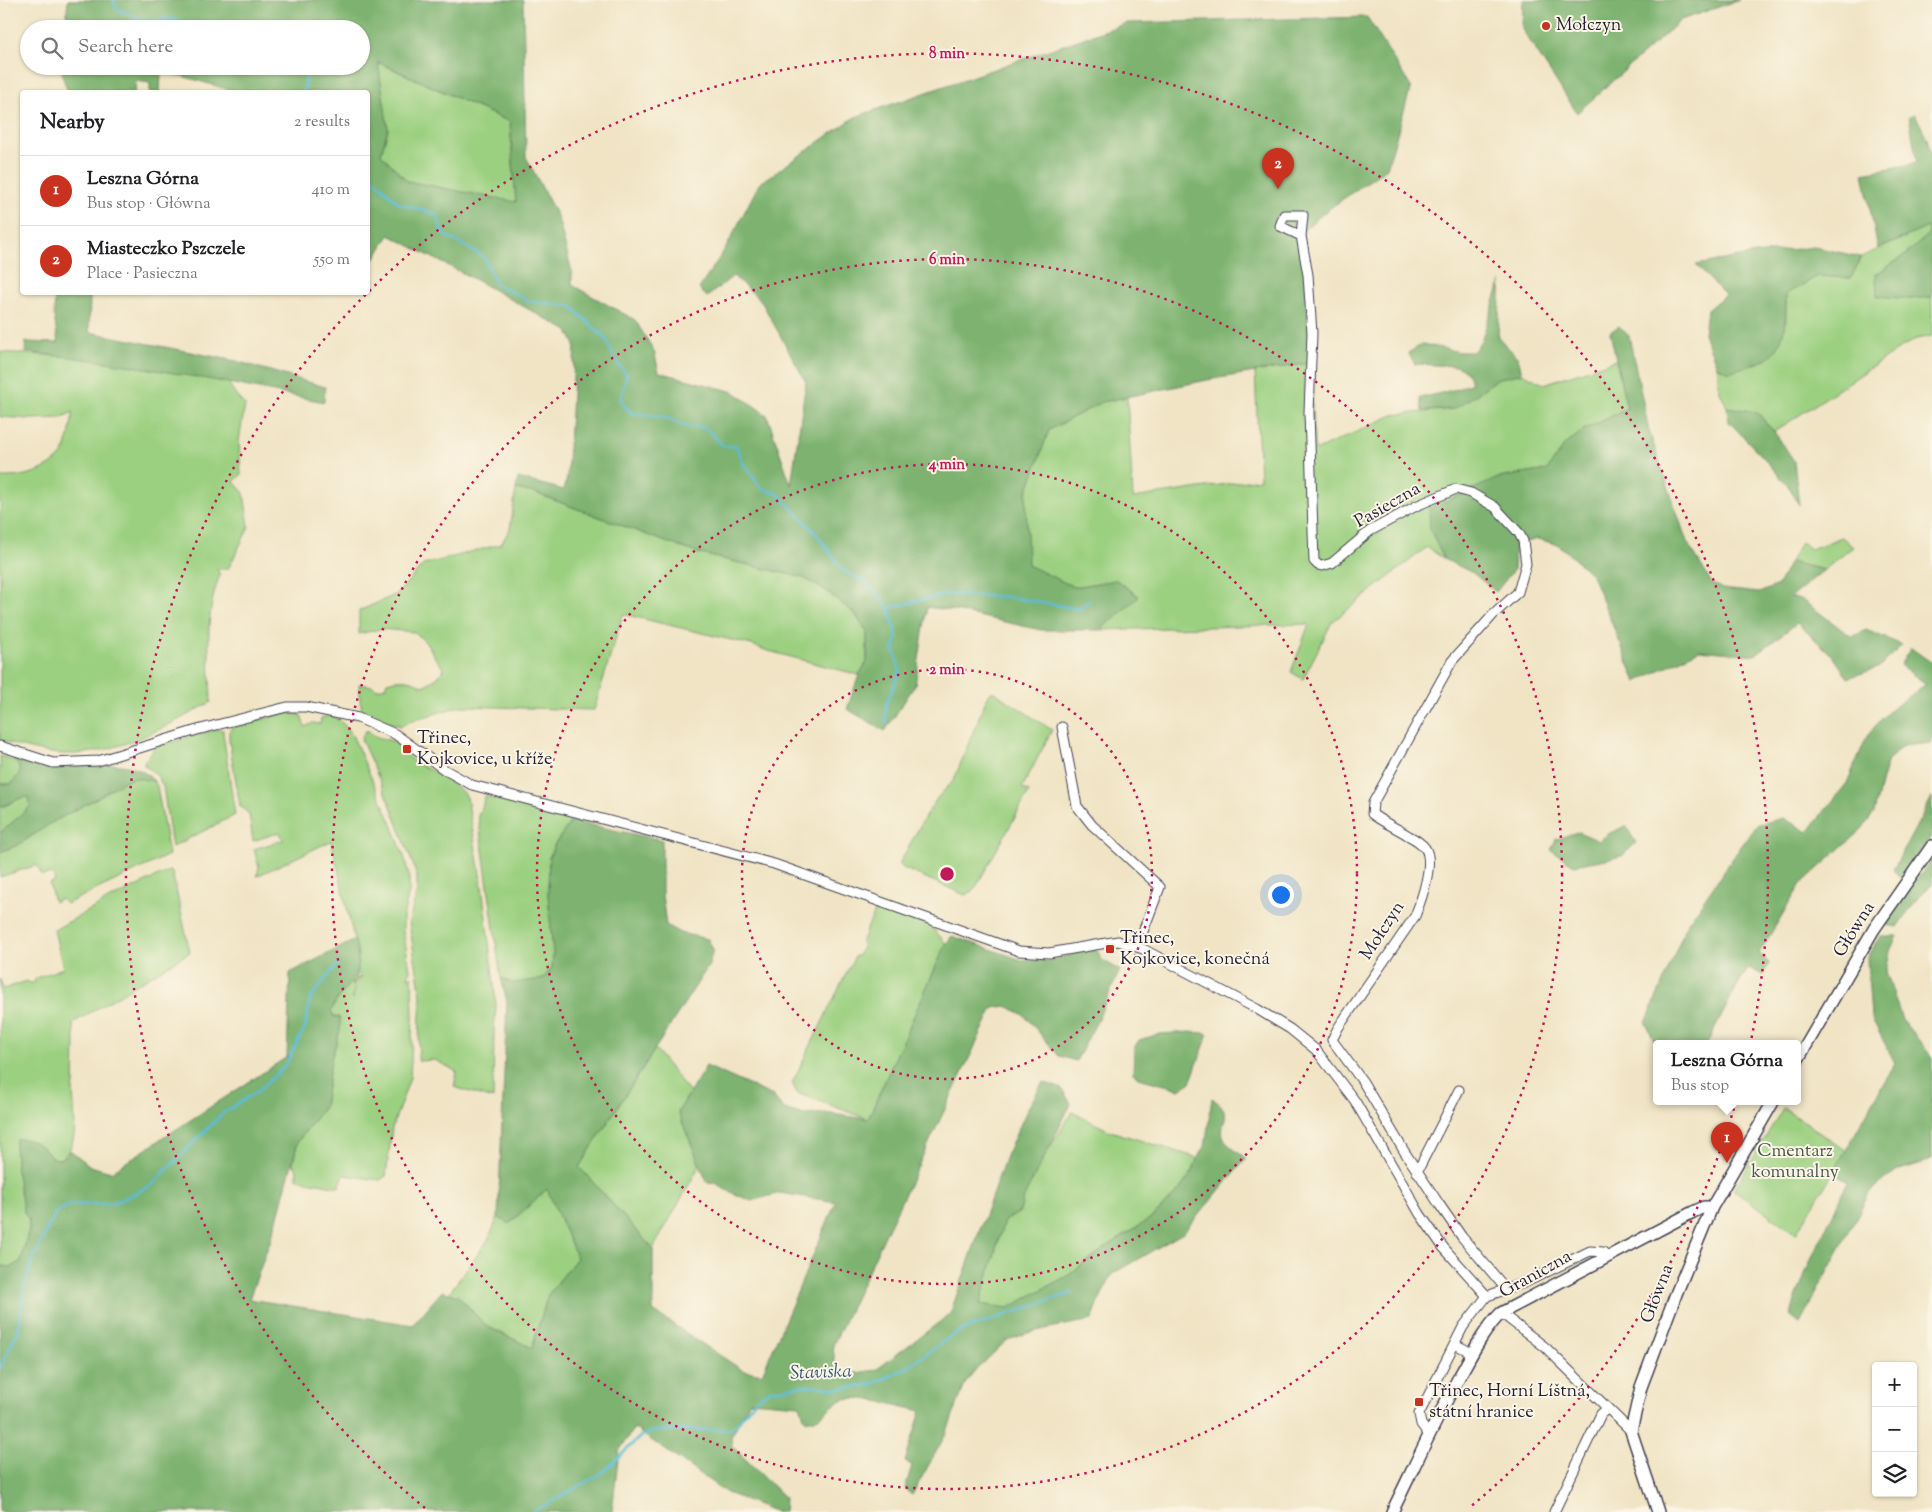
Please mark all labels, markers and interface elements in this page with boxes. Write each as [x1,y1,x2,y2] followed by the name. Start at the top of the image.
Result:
[1556,13,1622,39] place label: Mołczyn
[20,20,370,75] search box
[1540,20,1552,32] marker: Mołczyn
[38,34,66,62] icon: search
[78,34,173,61] text: Search here
[929,44,965,65] text: 8 min
[40,108,105,138] text: Nearby
[294,111,350,134] text: 2 results
[1262,148,1294,189] pin: 2
[87,166,199,193] text: Leszna Górna
[53,179,59,202] text: 1
[312,179,350,202] text: 410 m
[87,193,211,216] text: Bus stop · Główna
[87,236,245,263] text: Miasteczko Pszczele
[52,249,60,272] text: 2
[314,249,350,272] text: 550 m
[929,250,965,271] text: 6 min
[87,263,198,286] text: Place · Pasieczna
[928,455,965,476] text: 4 min
[1350,477,1426,535] street label: Pasieczna
[929,660,965,681] text: 2 min
[417,726,552,773] place label: Třinec, Kojkovice, u kříže
[401,743,413,755] marker: Třinec, Kojkovice, u kříže
[938,865,956,883] centre of rings
[1268,882,1294,908] your location
[1354,896,1412,966] street label: Mołczyn
[1828,897,1882,963] street label: Główna
[1120,926,1270,973] place label: Třinec, Kojkovice, konečná
[1104,943,1116,955] marker: Třinec, Kojkovice, konečná
[1653,1040,1801,1105] popup
[1671,1048,1783,1075] text: Leszna Górna
[1671,1075,1729,1098] text: Bus stop
[1711,1122,1743,1163] pin: 1
[1751,1139,1839,1186] park label: Cmentarz komunalny
[1495,1244,1577,1306] street label: Graniczna
[1635,1261,1681,1327] street label: Główna
[790,1358,853,1388] water label: Staviska
[1872,1362,1917,1497] map controls
[1872,1362,1917,1407] button: +
[1429,1379,1590,1426] place label: Třinec, Horní Líštná, státní hranice
[1413,1396,1425,1408] marker: Třinec, Horní Líštná, státní hranice
[1872,1407,1917,1452] button: −
[1872,1452,1917,1497] button: layers

